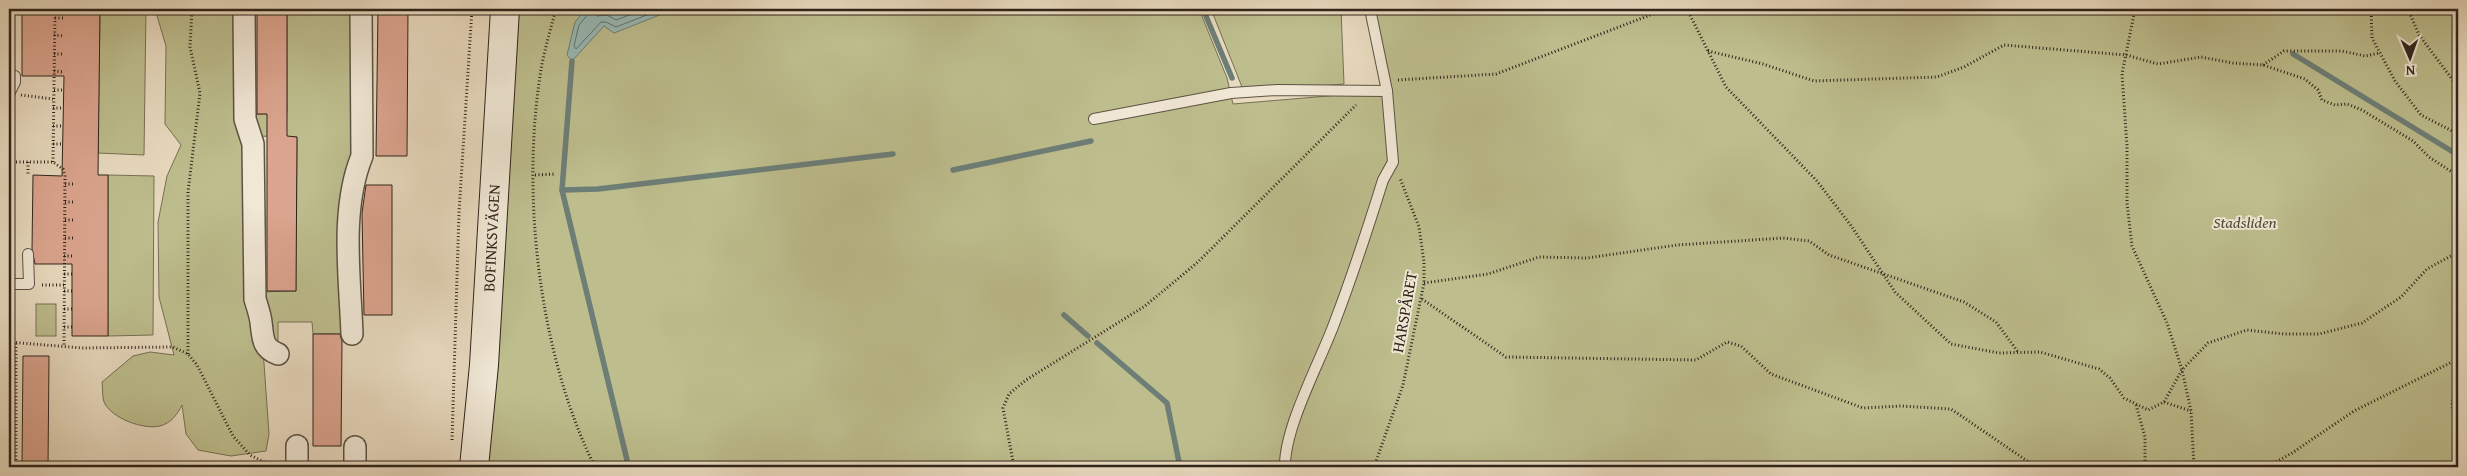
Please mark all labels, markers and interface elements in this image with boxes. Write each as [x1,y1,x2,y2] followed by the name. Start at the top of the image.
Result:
[2384,32,2434,82] north arrow
[2405,61,2415,81] text: N
[476,183,506,292] street label: BOFINKSVÄGEN
[2213,210,2277,234] park label: Stadsliden
[1385,270,1423,354] street label: HARSPÅRET

